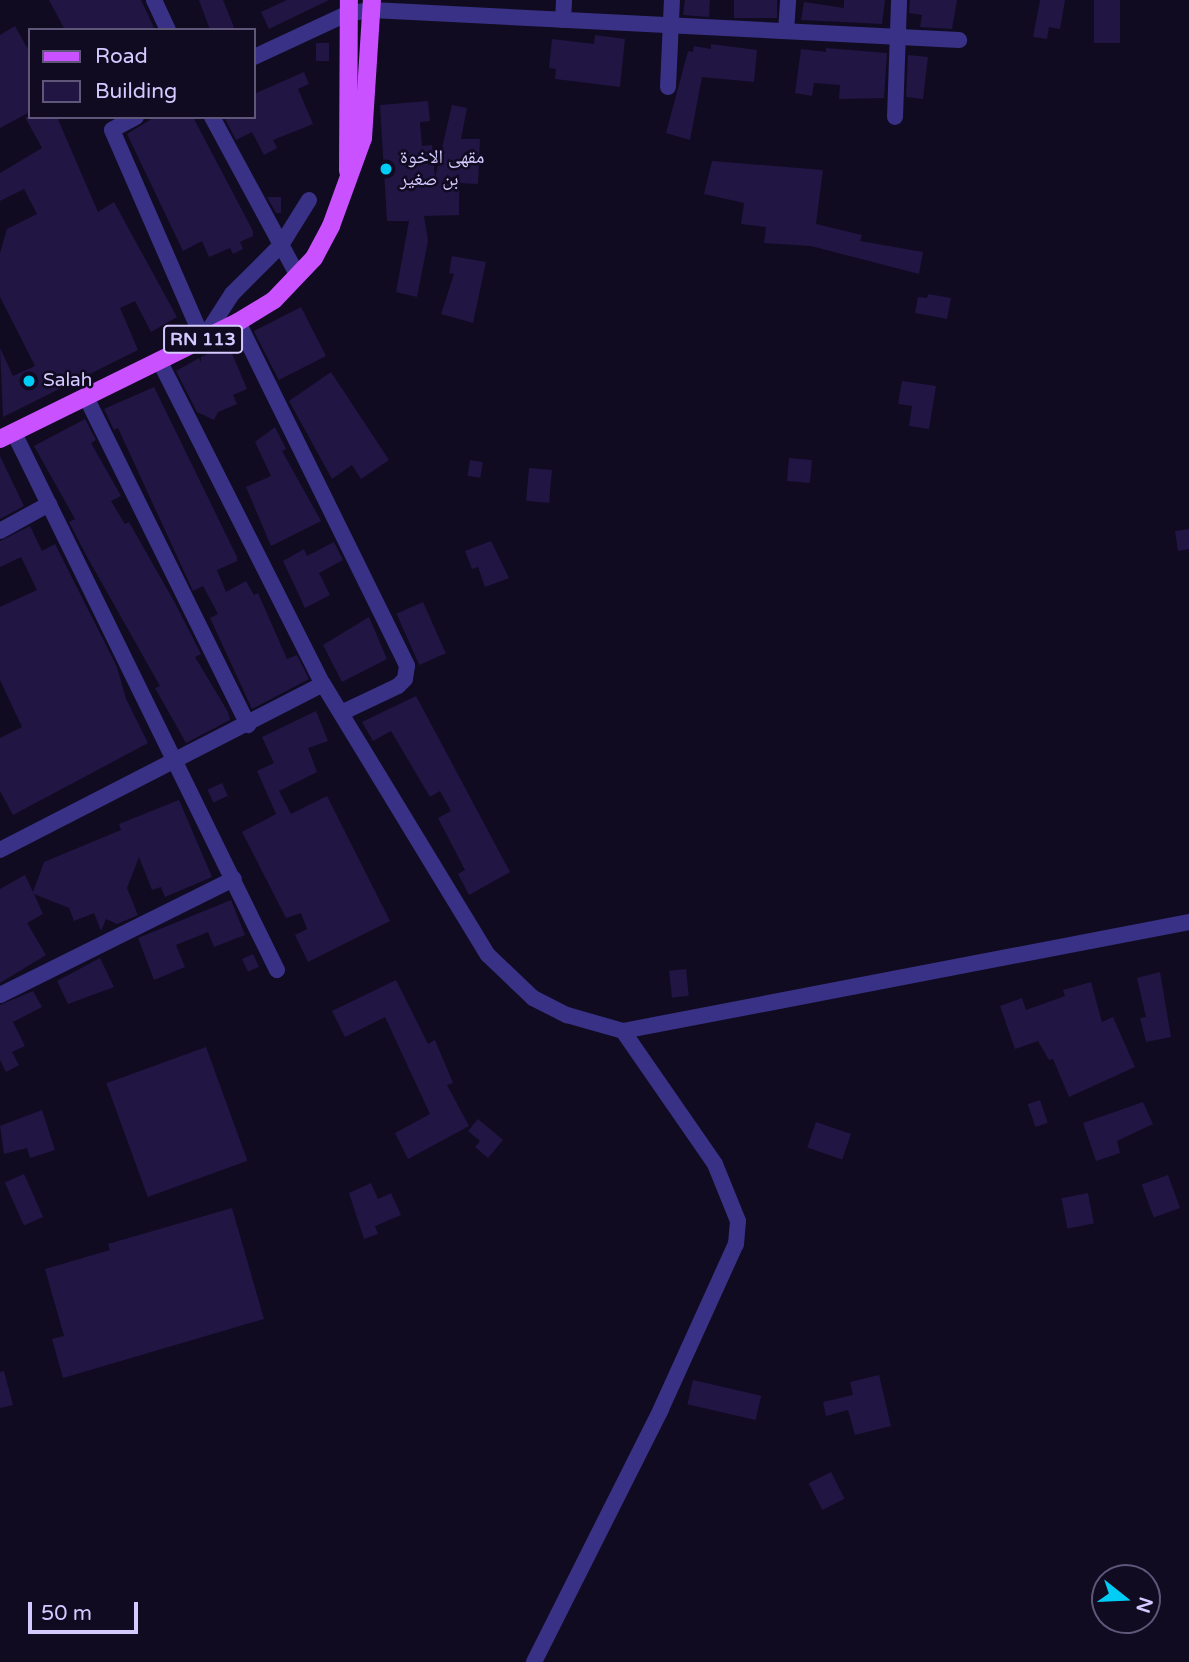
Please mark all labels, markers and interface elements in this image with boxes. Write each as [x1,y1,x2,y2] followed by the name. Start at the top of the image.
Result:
[28,28,256,119] legend
[95,44,148,69] text: Road
[95,79,177,104] text: Building
[400,147,484,191] place label: مقهی الاخوة بن صغير
[378,161,394,177] marker: مقهی الاخوة بن صغير
[163,324,243,354] road number: RN 113
[43,370,92,392] place label: Salah
[21,373,37,389] marker: Salah
[1091,1564,1161,1634] north arrow
[32,1588,142,1632] scale bar
[1131,1594,1157,1616] text: N
[41,1601,92,1626] text: 50 m

